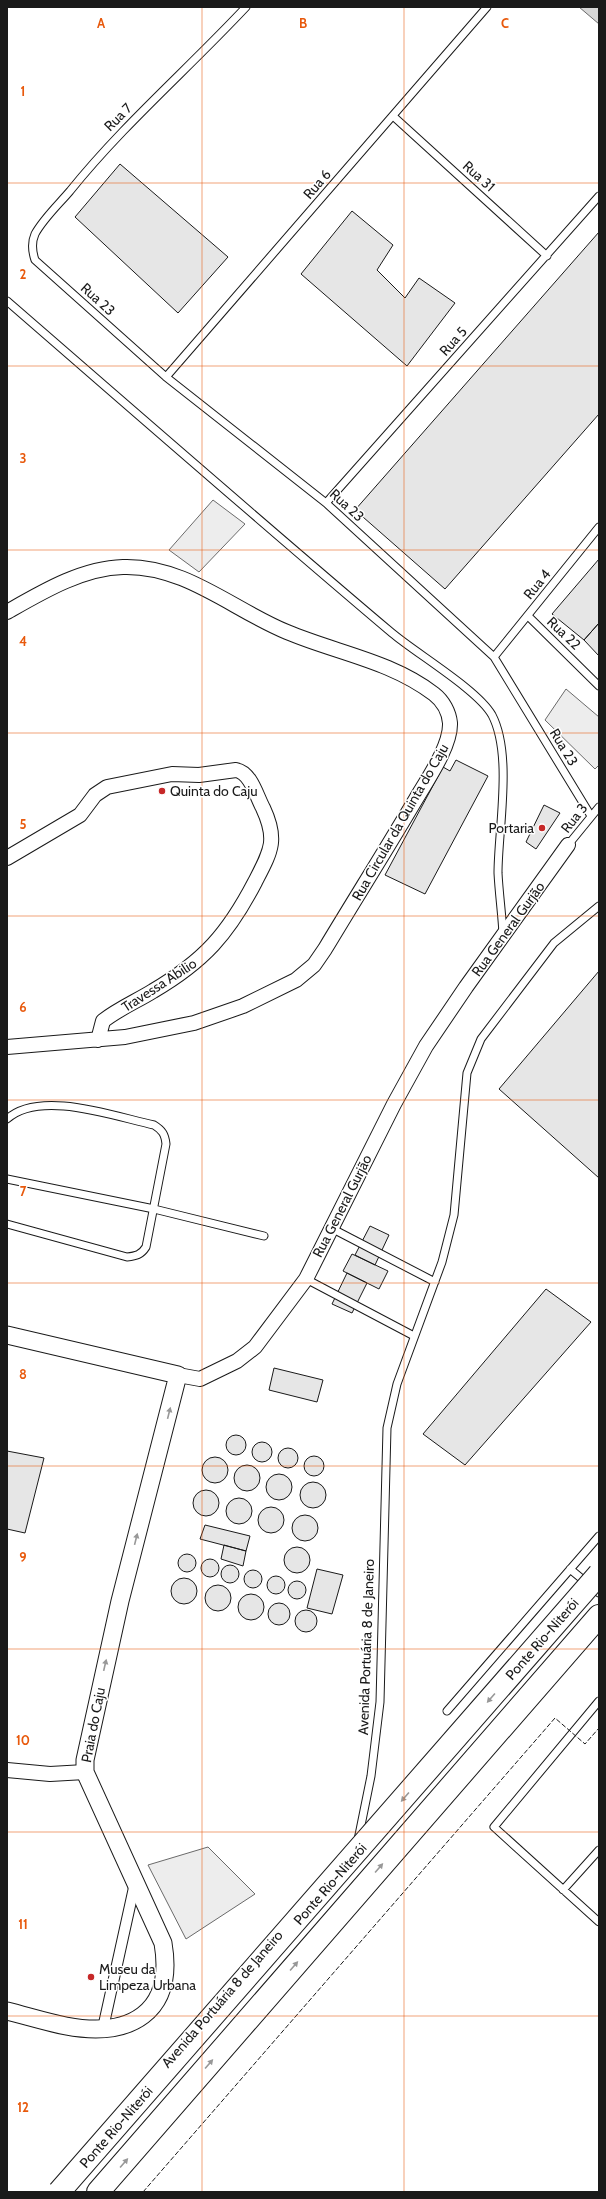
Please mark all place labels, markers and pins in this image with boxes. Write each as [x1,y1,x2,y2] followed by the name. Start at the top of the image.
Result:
[170,782,258,800] place label: Quinta do Caju
[157,786,167,796] marker: Quinta do Caju
[489,819,534,837] place label: Portaria
[537,823,547,833] marker: Portaria
[99,1960,196,1994] place label: Museu da Limpeza Urbana
[86,1972,96,1982] marker: Museu da Limpeza Urbana

